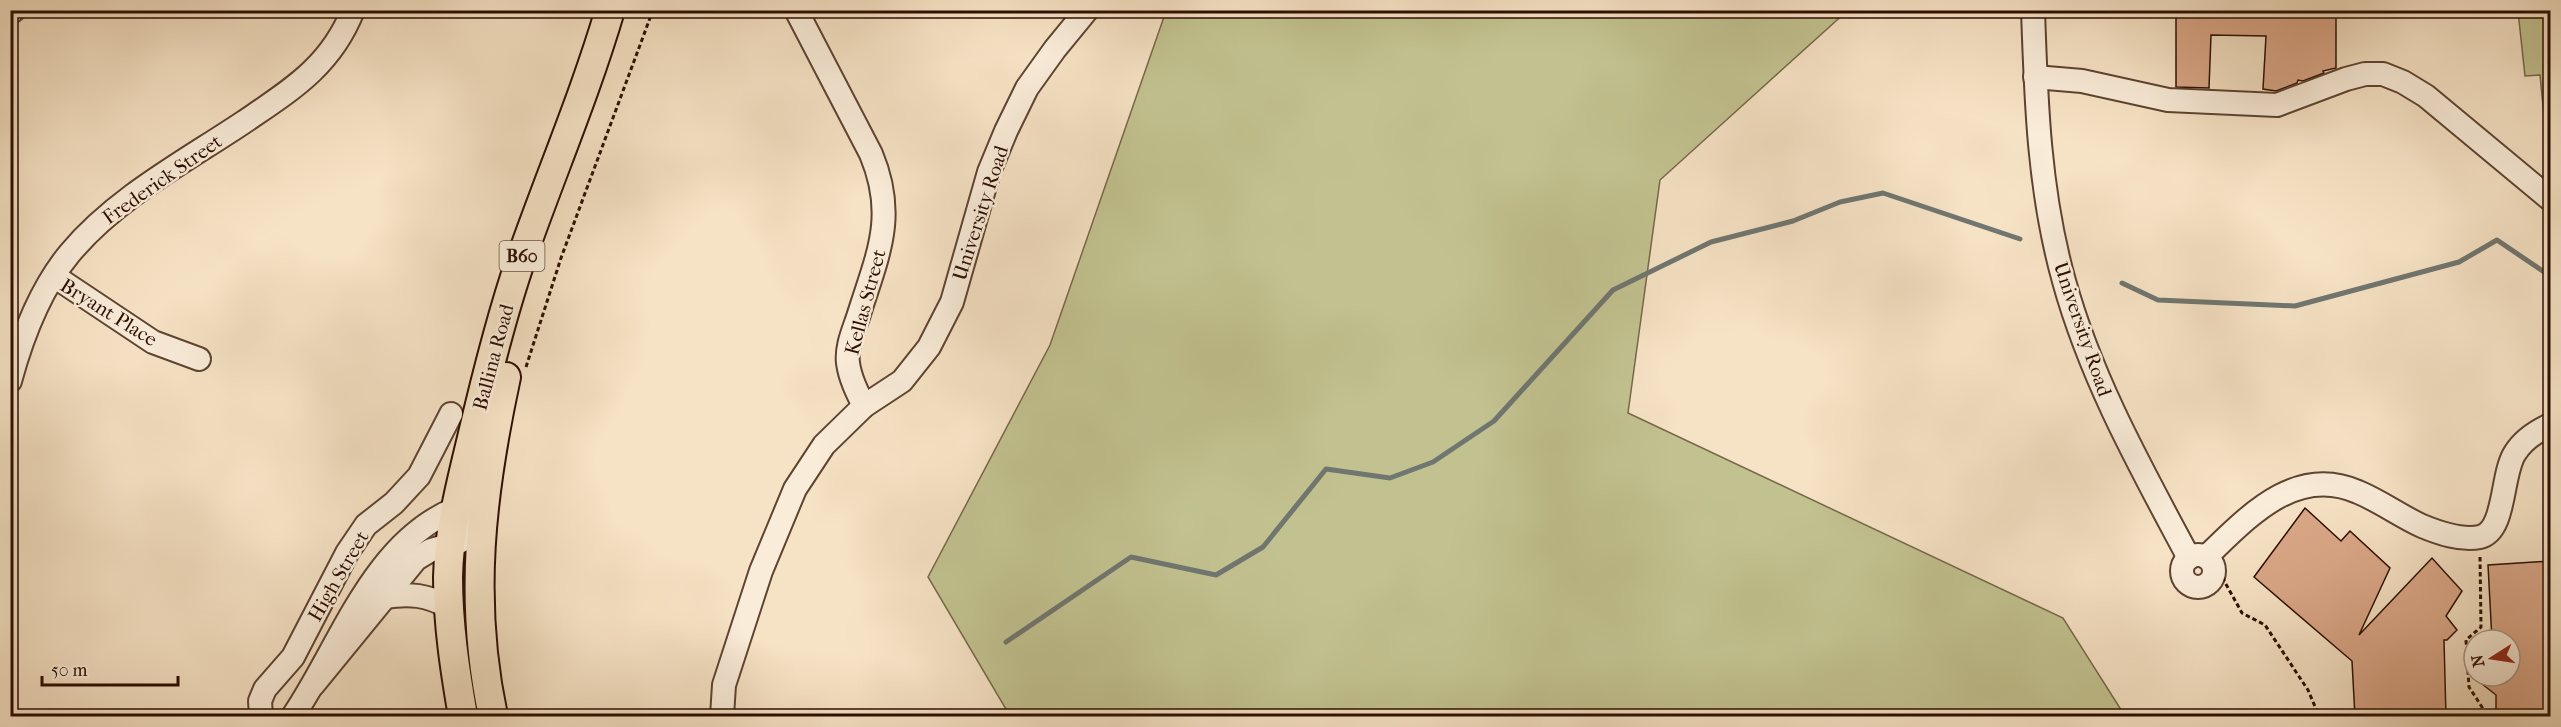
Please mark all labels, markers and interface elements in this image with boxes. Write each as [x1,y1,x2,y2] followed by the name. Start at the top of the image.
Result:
[98,130,226,229] street label: Frederick Street
[948,142,1013,284] street label: University Road
[500,241,544,271] road number: B60
[840,247,891,358] street label: Kellas Street
[2049,259,2117,400] street label: University Road
[56,274,161,351] street label: Bryant Place
[468,300,519,413] street label: Ballina Road
[303,527,374,626] street label: High Street
[2462,628,2522,688] north arrow
[42,649,178,687] scale bar
[2467,652,2488,669] text: N
[51,660,88,681] text: 50 m

